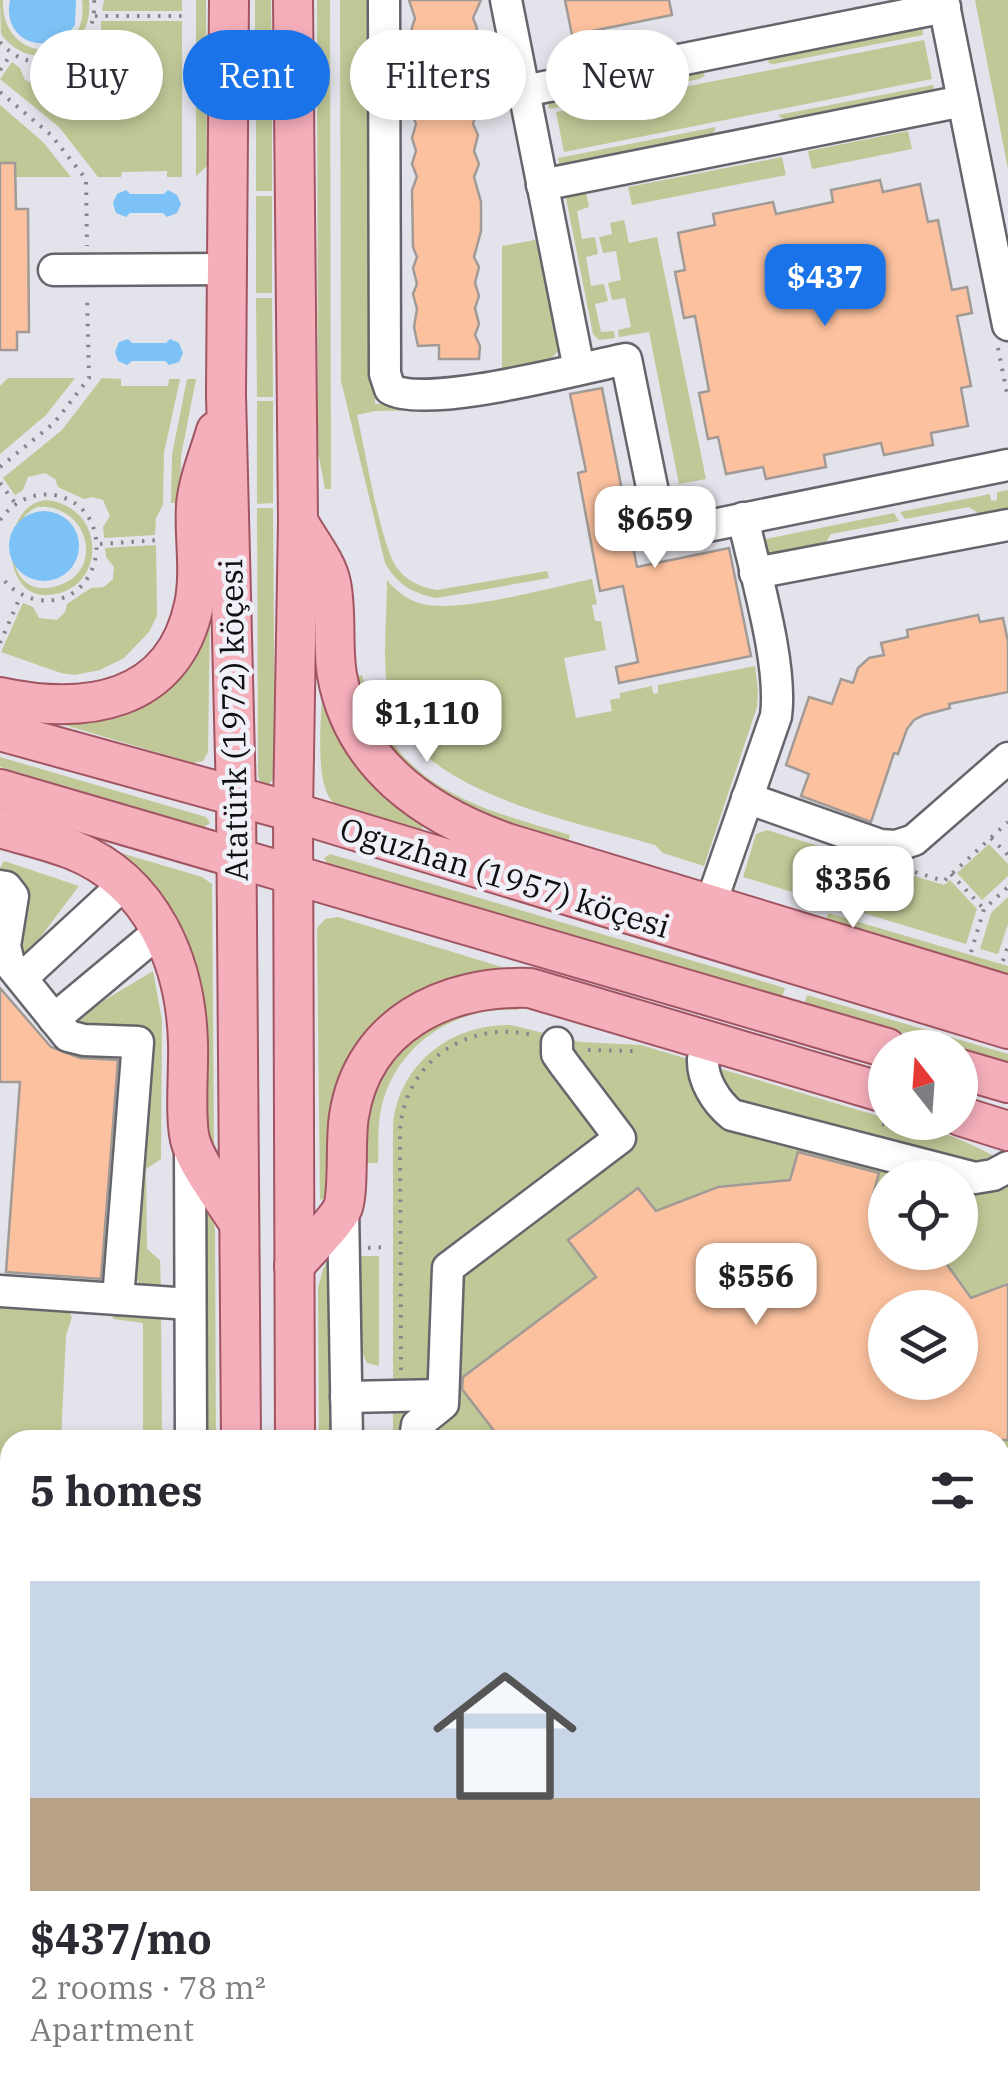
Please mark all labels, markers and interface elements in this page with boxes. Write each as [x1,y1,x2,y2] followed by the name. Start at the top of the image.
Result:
[30,30,163,120] chip: Buy
[183,30,330,120] chip: Rent
[350,30,526,120] chip: Filters
[546,30,689,120] chip: New
[766,244,884,329] pin: $437
[787,255,863,297] text: $437
[596,486,714,571] pin: $659
[617,497,693,539] text: $659
[209,559,257,881] street label: Atatürk (1972) köçesi
[346,680,508,765] pin: $1,110
[375,691,479,733] text: $1,110
[335,807,675,947] street label: Oguzhan (1957) köçesi
[794,846,912,931] pin: $356
[815,857,891,899] text: $356
[868,1030,978,1140] north arrow
[868,1030,978,1400] map controls
[868,1160,978,1270] button: locate
[697,1243,815,1328] pin: $556
[718,1254,794,1296] text: $556
[868,1290,978,1400] button: layers
[30,1463,203,1518] text: 5 homes
[925,1463,980,1518] icon: filters
[415,1646,595,1826] icon: home
[30,1911,212,1966] text: $437/mo
[30,1966,266,2008] text: 2 rooms · 78 m²
[30,2008,194,2050] text: Apartment

